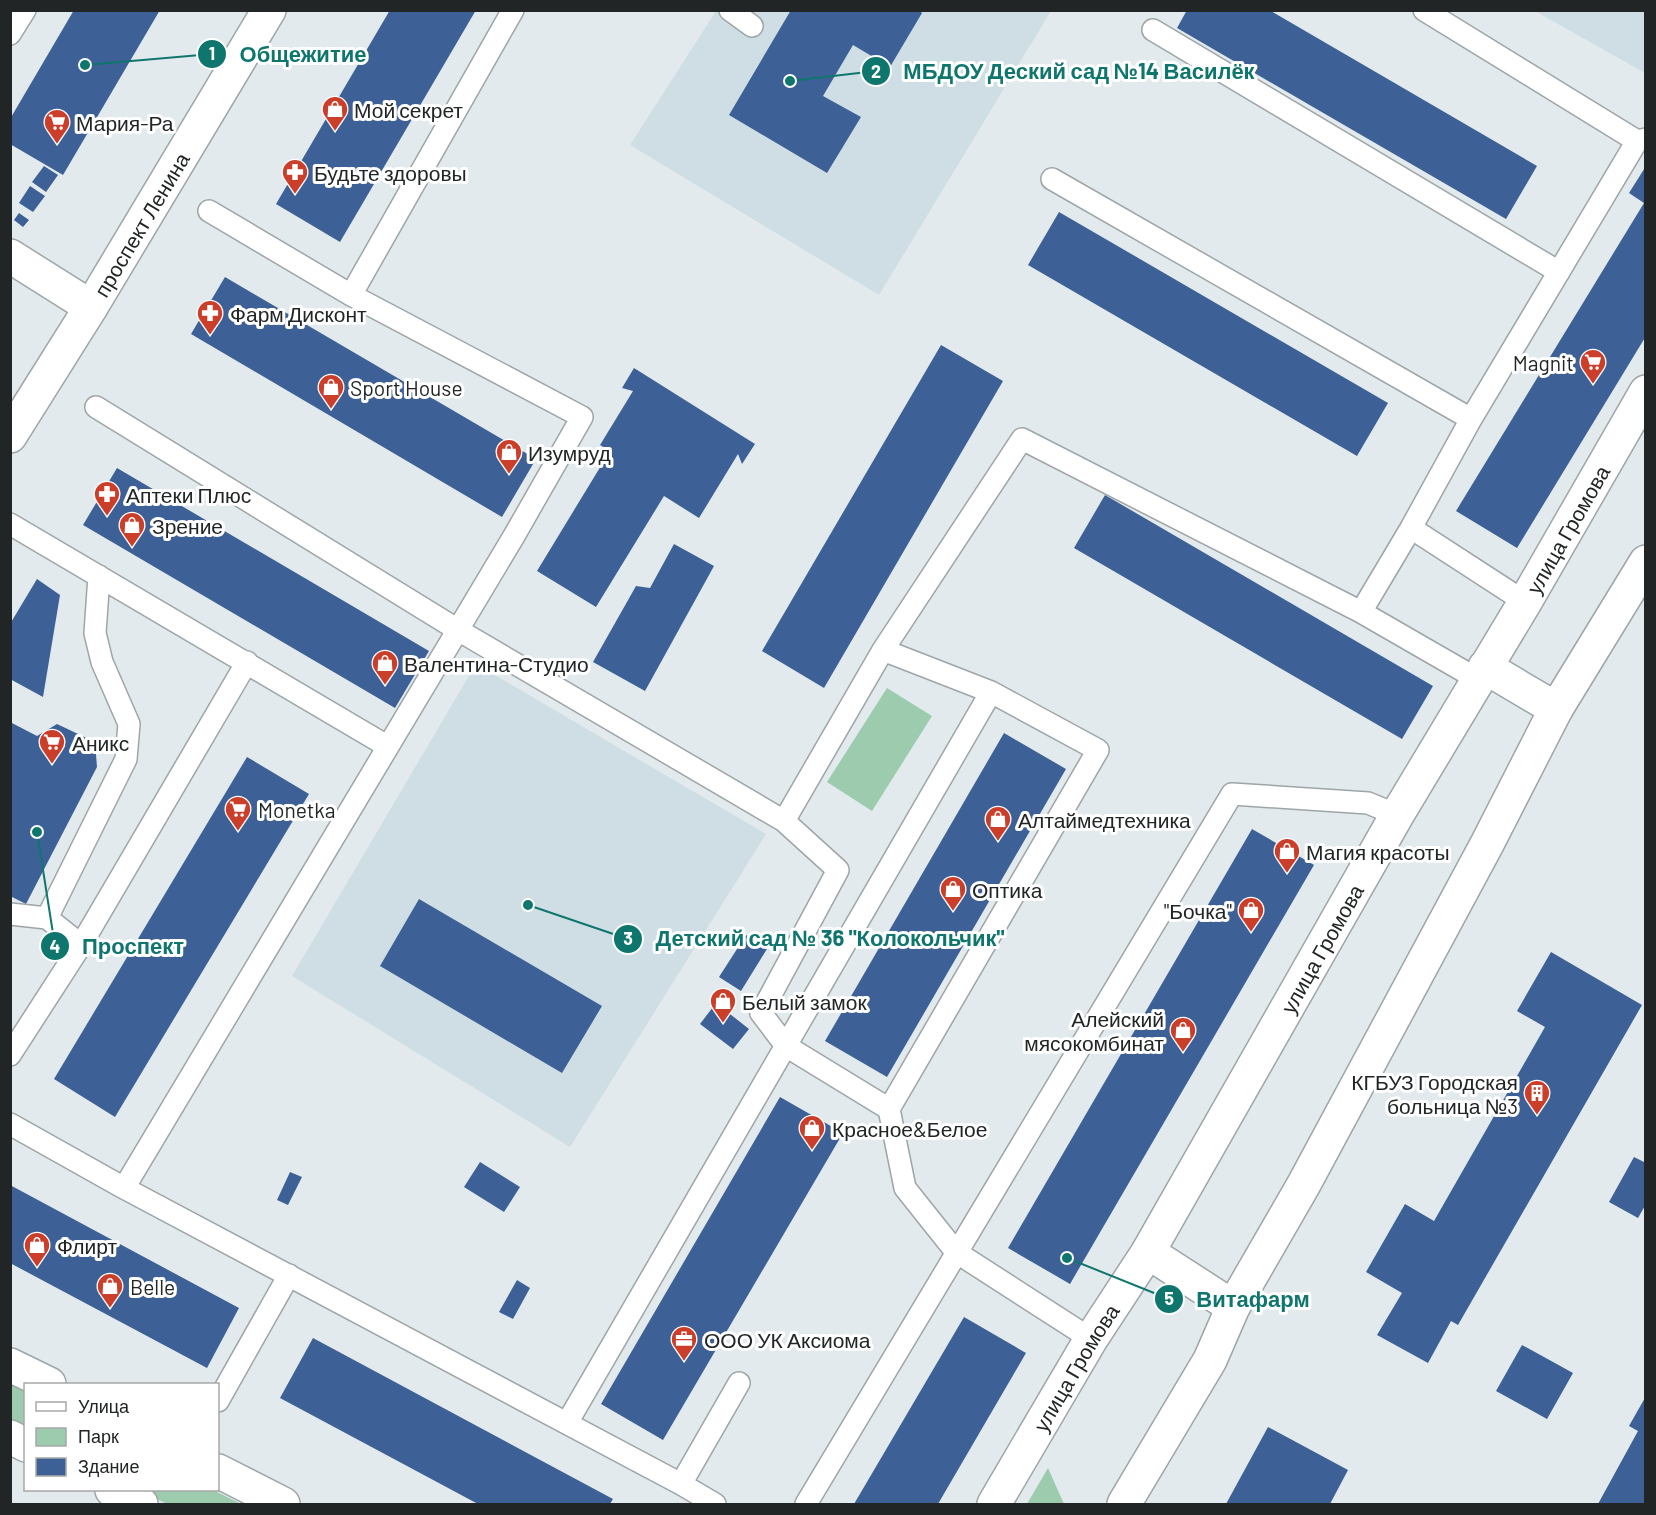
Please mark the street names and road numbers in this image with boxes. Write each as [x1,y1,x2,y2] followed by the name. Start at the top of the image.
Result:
[88,147,194,301] street label: проспект Ленина
[1520,460,1614,598] street label: улица Громова
[1274,879,1368,1017] street label: улица Громова
[1027,1299,1123,1435] street label: улица Громова

